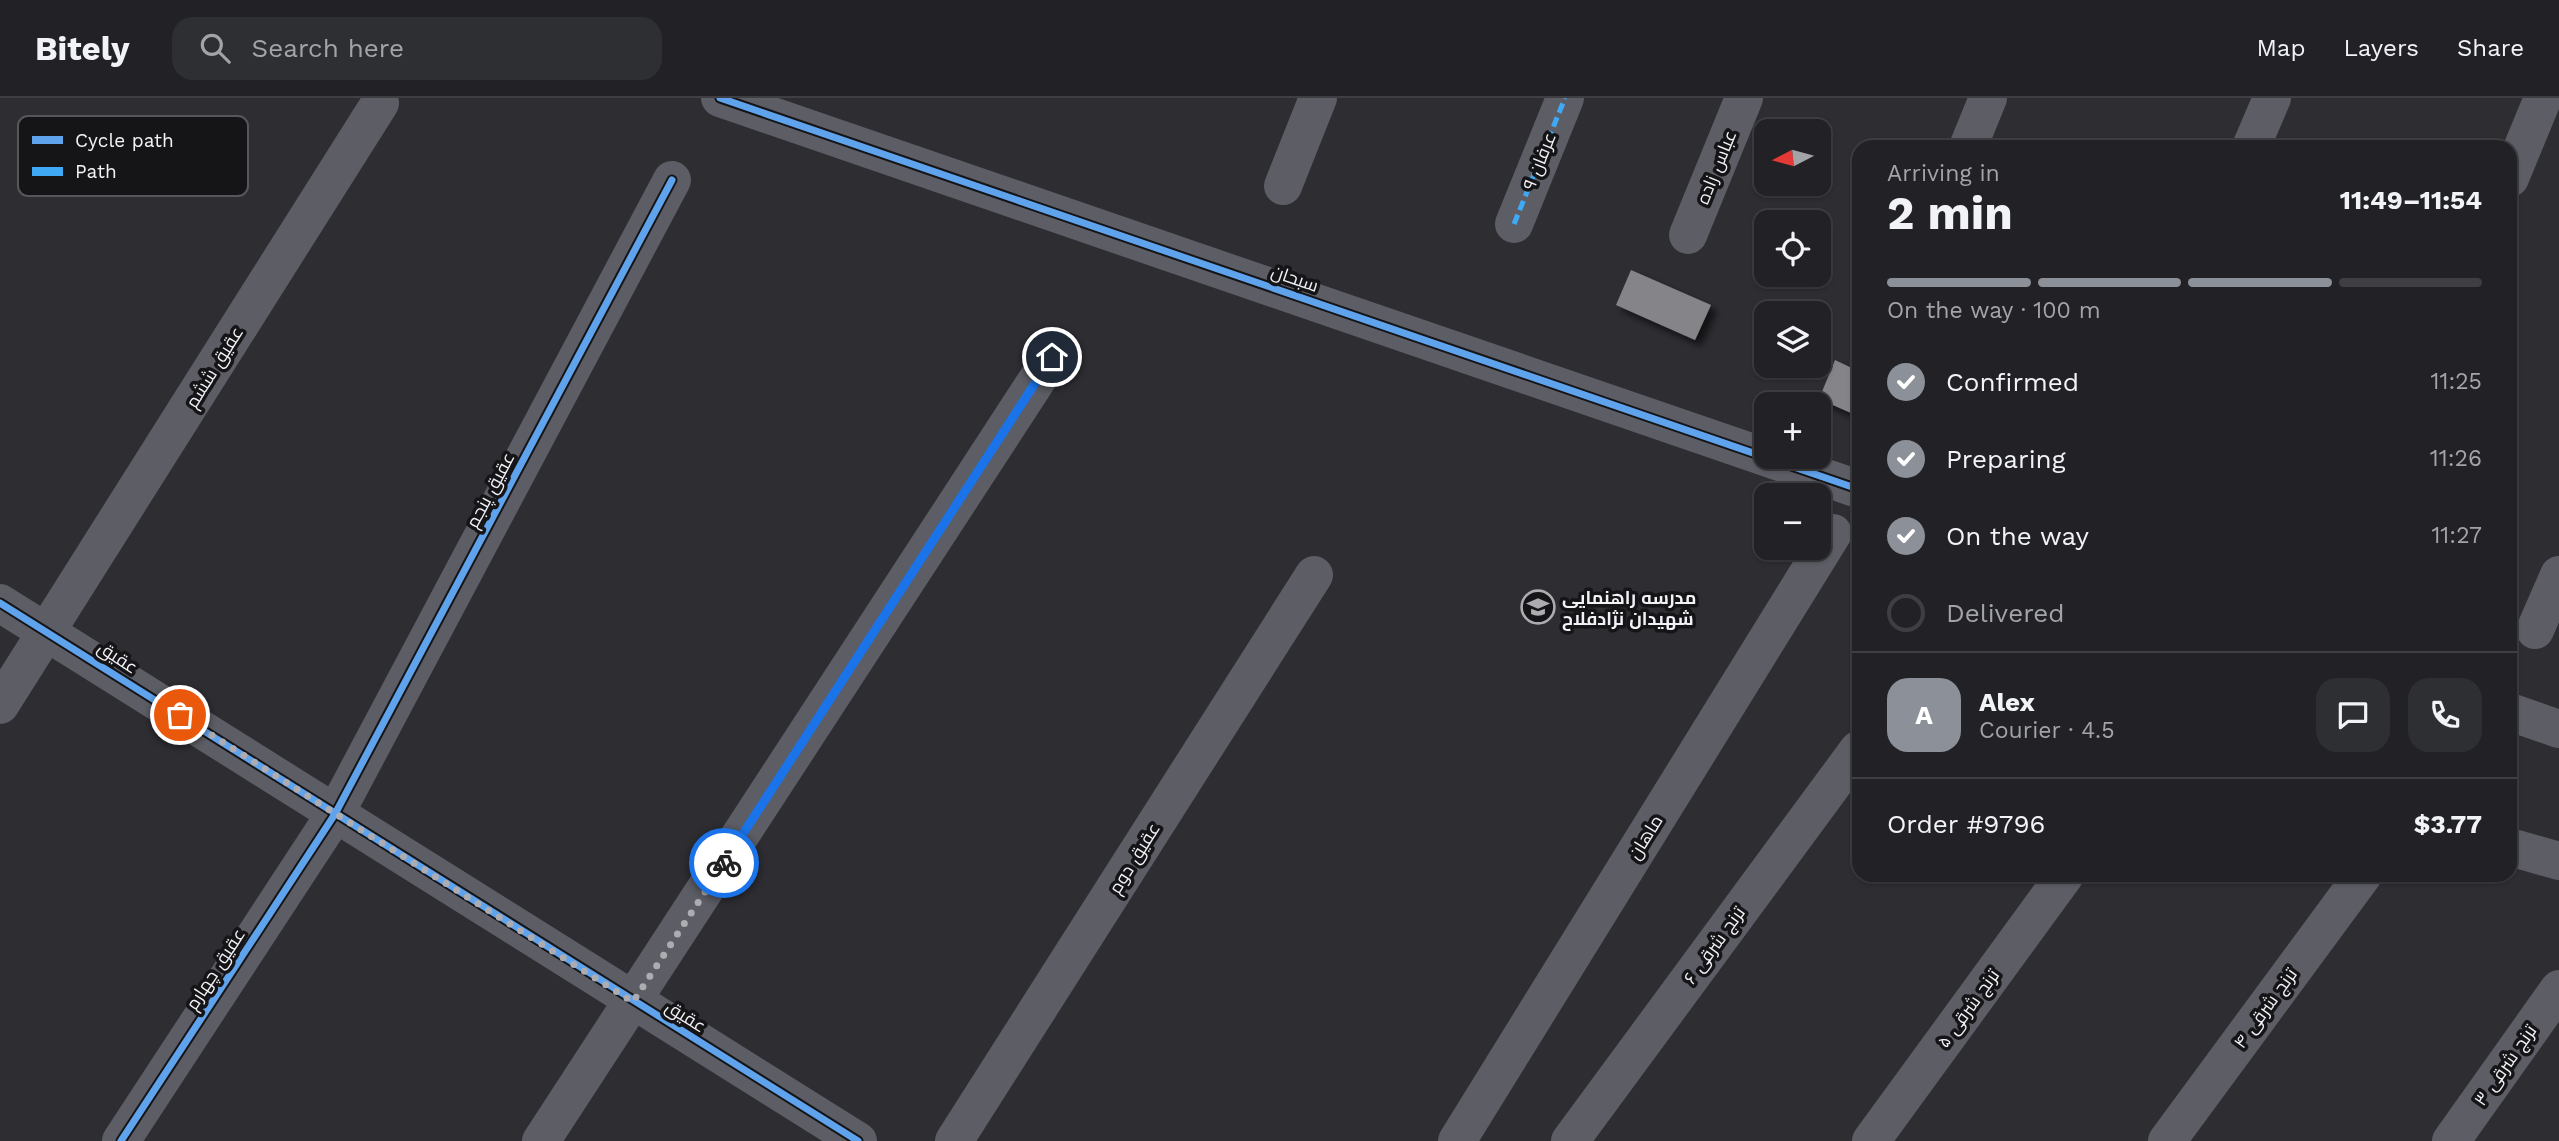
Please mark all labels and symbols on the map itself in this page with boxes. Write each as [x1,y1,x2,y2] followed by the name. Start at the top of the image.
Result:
[18,116,248,196] legend
[1754,119,1830,196] north arrow
[1692,127,1741,207] street label: عباس زاده
[75,129,174,152] text: Cycle path
[1518,129,1561,193] street label: عرفان ۹
[75,160,117,183] text: Path
[1268,260,1321,297] street label: سبحان
[181,322,249,413] street label: عقیق ششم
[1022,327,1082,387] pin
[461,449,520,532] street label: عقیق پنجم
[1562,587,1696,631] place label: مدرسه راهنمایی شهیدان نژادفلاح
[1519,588,1557,626] school or university icon: مدرسه راهنمایی شهیدان نژادفلاح
[93,636,142,679] street label: عقیق
[150,685,210,745] pin
[1623,811,1668,864] street label: ماهان
[1104,819,1166,898] street label: عقیق دوم
[689,828,759,898] courier
[1679,902,1751,989] street label: ترنج شرقی ۶
[181,924,251,1015] street label: عقیق چهارم
[2229,964,2303,1053] street label: ترنج شرقی ۴
[1933,965,2005,1052] street label: ترنج شرقی ۵
[661,996,710,1038] street label: عقیق
[2469,1020,2542,1111] street label: ترنج شرقی ۳

